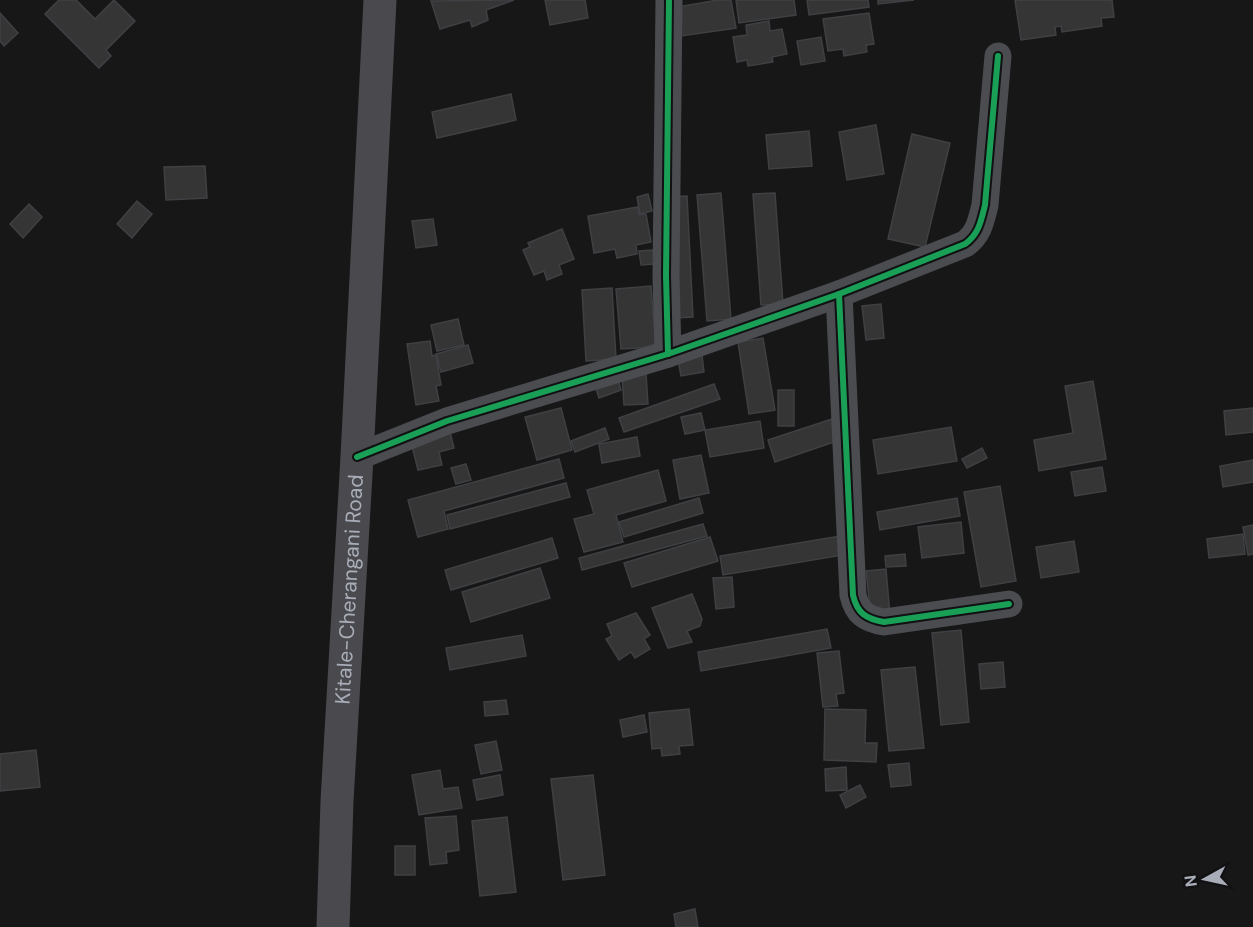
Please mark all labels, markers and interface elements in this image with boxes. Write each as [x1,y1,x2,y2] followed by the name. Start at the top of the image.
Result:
[329,474,370,705] street label: Kitale-Cherangani Road
[1175,849,1235,909] north arrow
[1179,874,1202,888] text: N

